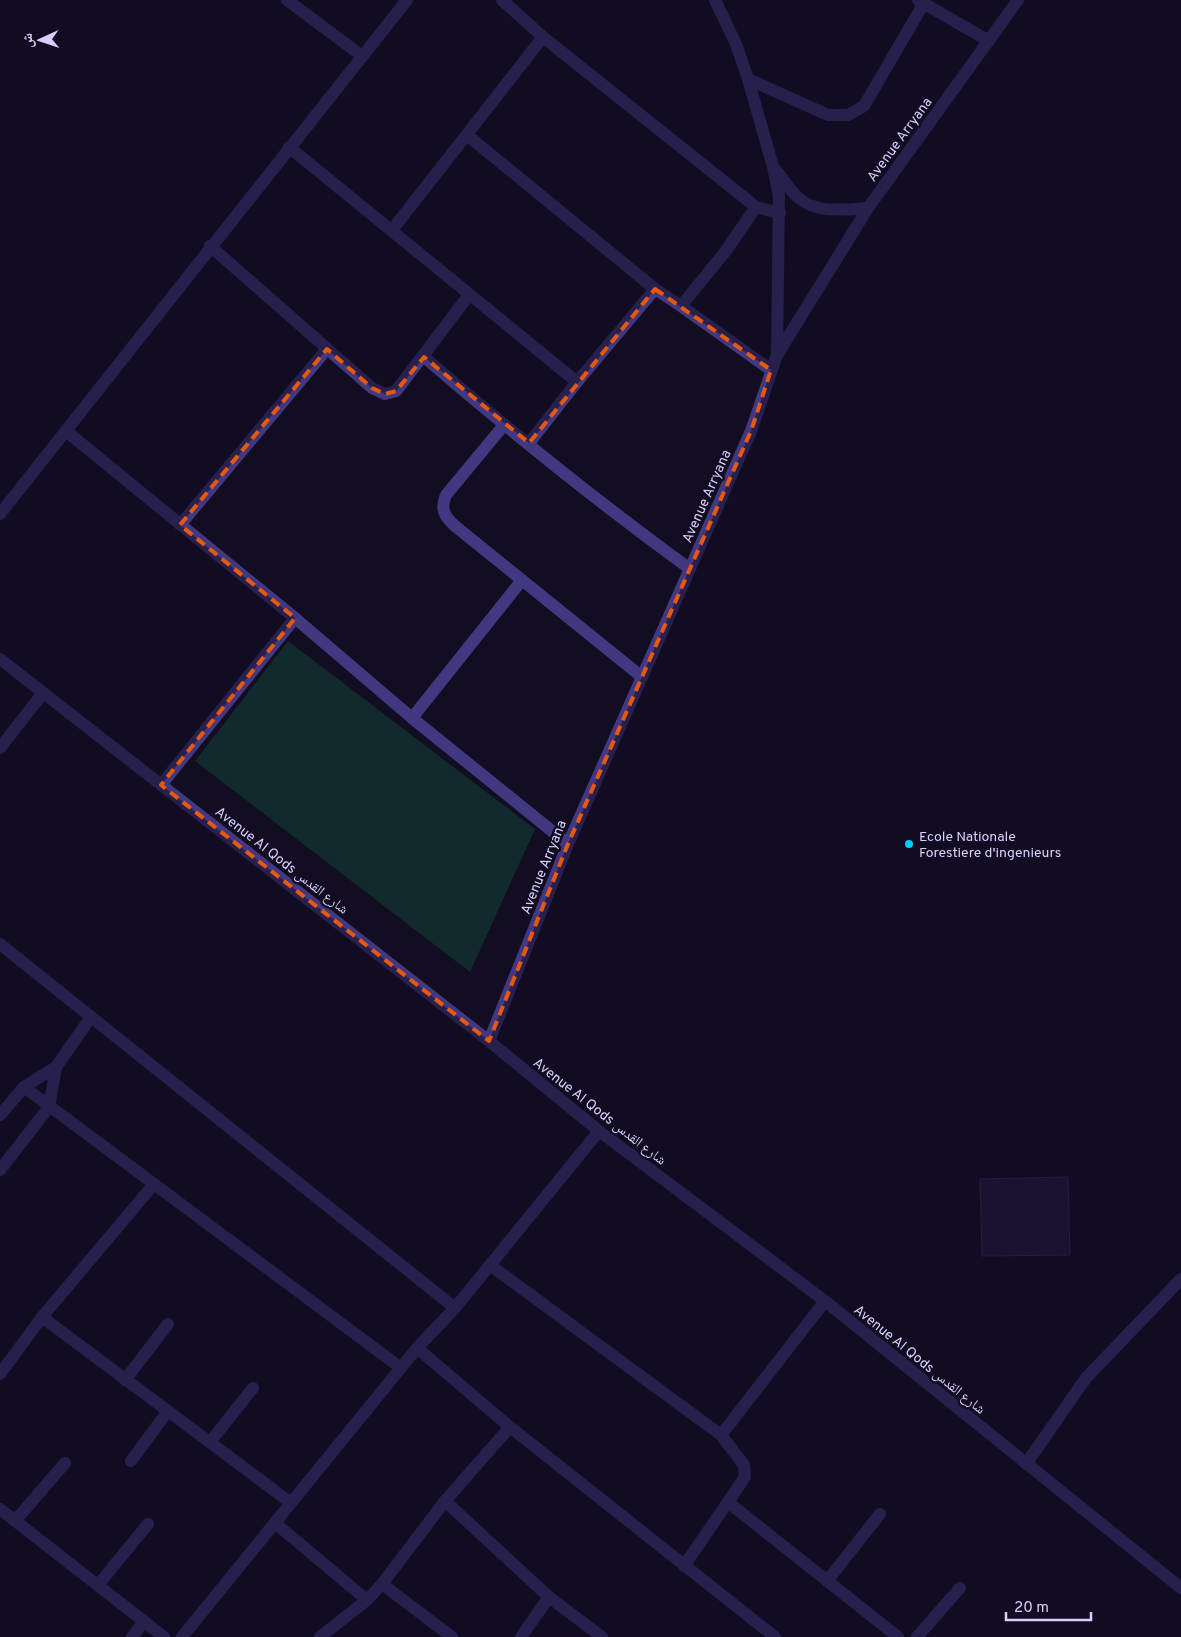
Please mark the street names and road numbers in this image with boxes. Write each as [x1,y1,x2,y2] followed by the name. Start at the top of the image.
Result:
[864,94,936,185] street label: Avenue Arryana
[679,447,735,546] street label: Avenue Arryana
[211,804,351,918] street label: Avenue Al Qods شارع القدس
[518,818,571,917] street label: Avenue Arryana
[529,1055,669,1169] street label: Avenue Al Qods شارع القدس
[850,1302,988,1418] street label: Avenue Al Qods شارع القدس

